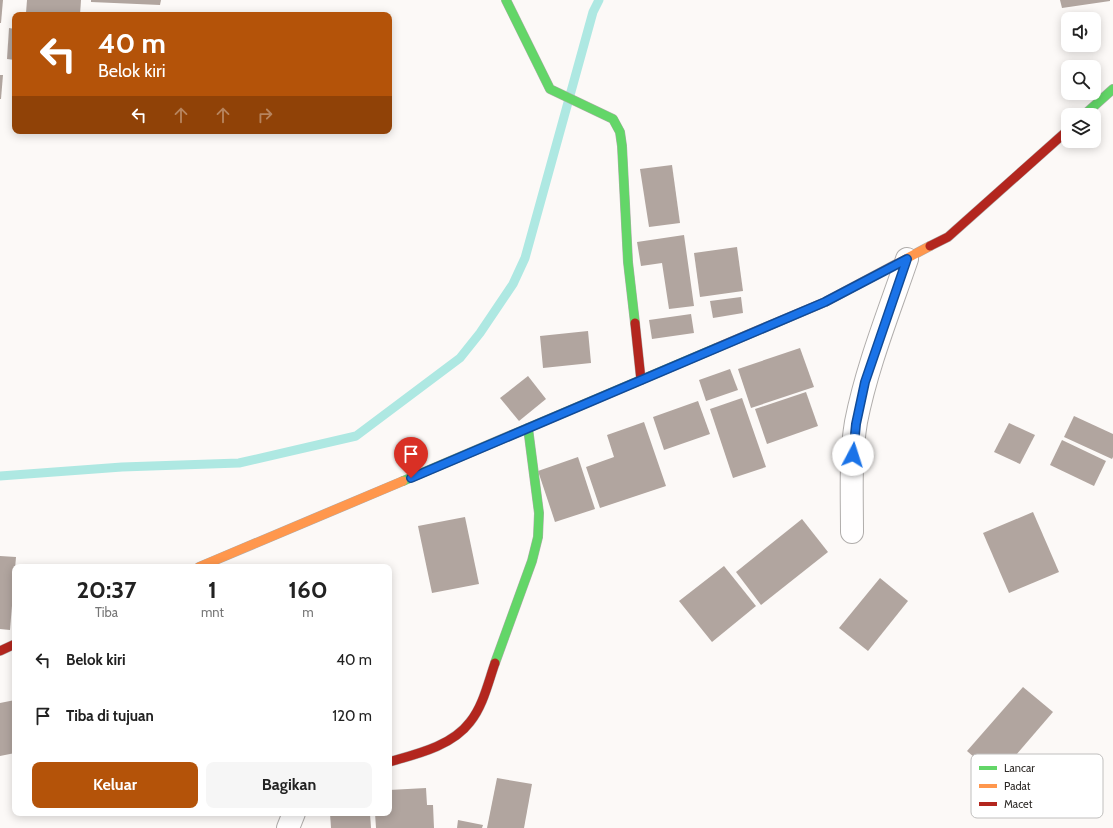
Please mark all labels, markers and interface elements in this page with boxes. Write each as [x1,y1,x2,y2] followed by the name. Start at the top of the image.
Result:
[1061,12,1101,148] map controls
[1061,12,1101,52] button: sound
[98,26,166,60] text: 40 m
[32,28,84,80] icon: left
[98,60,166,82] text: Belok kiri
[1061,60,1101,100] button: search
[128,104,150,126] icon: left
[170,104,192,126] icon: ahead
[212,104,234,126] icon: ahead
[254,104,276,126] icon: right
[1061,108,1101,148] button: layers
[832,434,874,476] position arrow
[394,437,428,478] pin
[400,443,422,465] icon: arrive
[76,575,137,604] text: 20:37
[208,575,217,604] text: 1
[288,575,328,604] text: 160
[95,604,118,620] text: Tiba
[201,604,224,620] text: mnt
[302,604,314,620] text: m
[32,649,54,671] icon: left
[66,651,126,669] text: Belok kiri
[336,651,372,669] text: 40 m
[32,705,54,727] icon: arrive
[66,707,154,725] text: Tiba di tujuan
[332,707,372,725] text: 120 m
[971,754,1103,818] legend
[1004,761,1035,775] text: Lancar
[32,762,198,808] button: Keluar
[206,762,372,808] button: Bagikan
[1004,779,1031,793] text: Padat
[1004,797,1033,811] text: Macet

